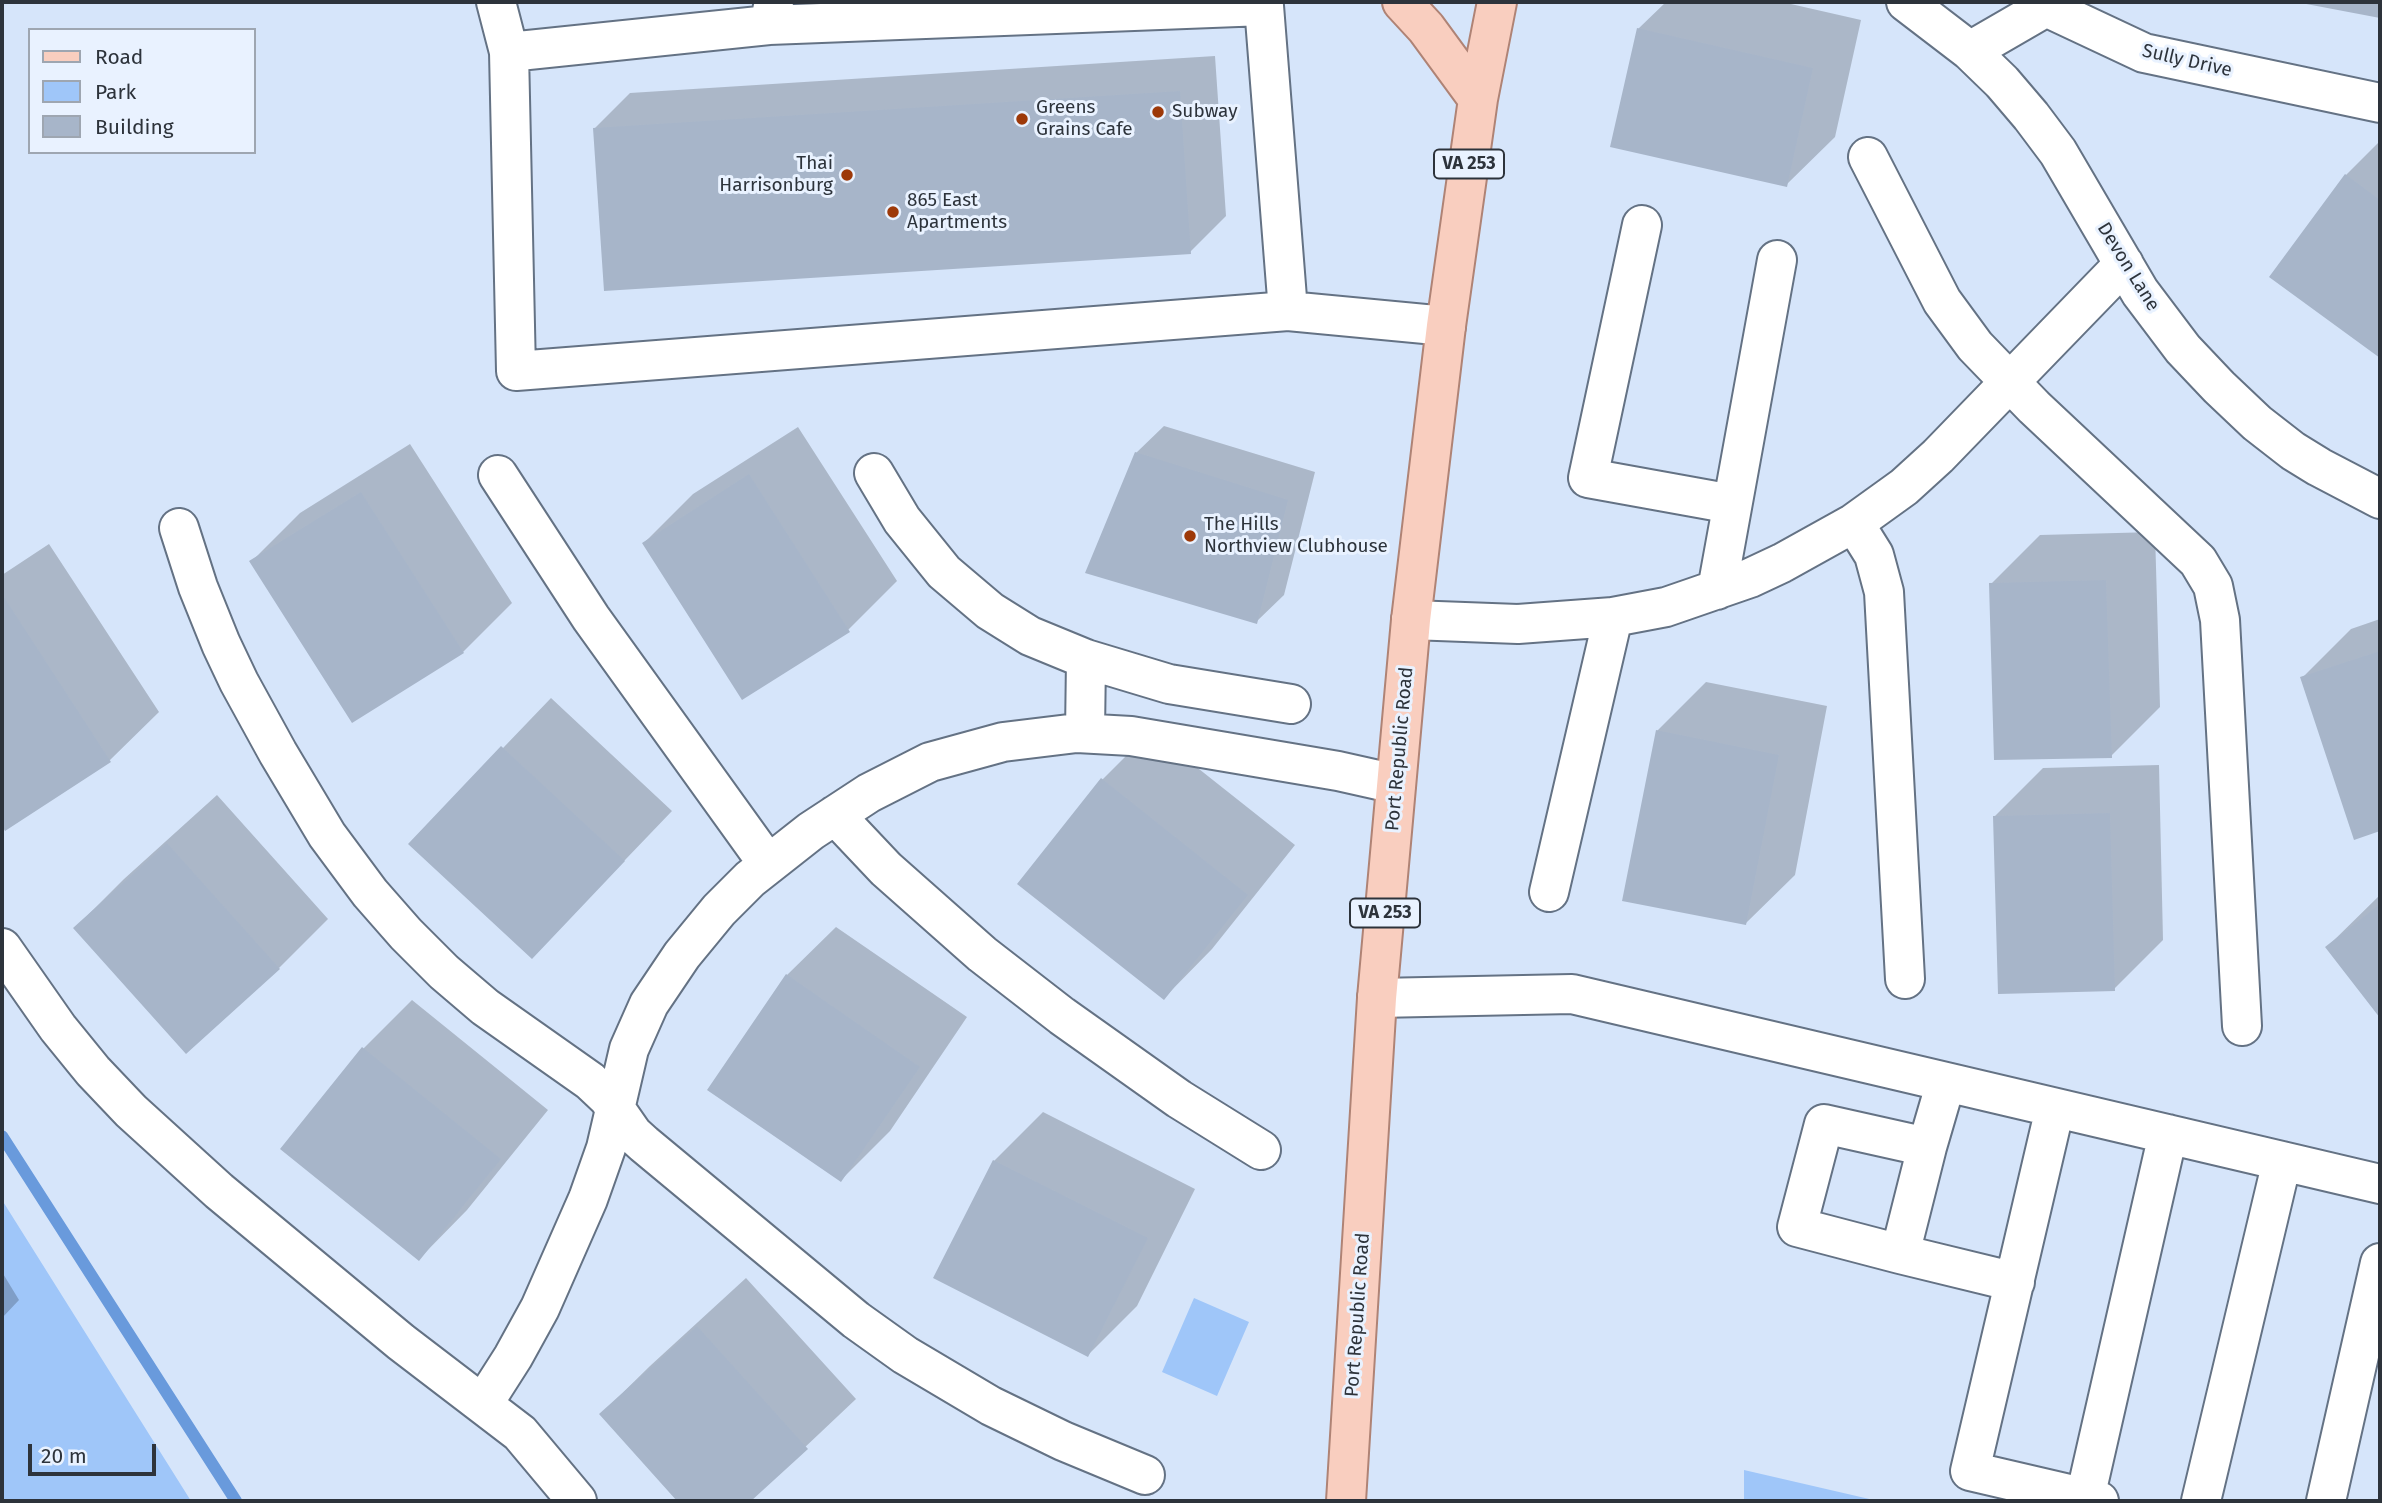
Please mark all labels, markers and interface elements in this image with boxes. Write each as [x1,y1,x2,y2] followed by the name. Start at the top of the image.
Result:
[28,28,256,154] legend
[2140,40,2234,82] street label: Sully Drive
[95,44,143,70] text: Road
[95,79,136,105] text: Park
[1036,97,1133,141] place label: Greens Grains Cafe
[1172,101,1237,123] place label: Subway
[1150,104,1166,120] marker: Subway
[1014,111,1030,127] marker: Greens Grains Cafe
[95,114,174,140] text: Building
[1434,149,1504,178] road number: VA 253
[719,153,833,197] place label: Thai Harrisonburg
[839,167,855,183] marker: Thai Harrisonburg
[907,190,1007,234] place label: 865 East Apartments
[885,204,901,220] marker: 865 East Apartments
[2092,218,2164,316] street label: Devon Lane
[1204,514,1388,558] place label: The Hills Northview Clubhouse
[1182,528,1198,544] marker: The Hills Northview Clubhouse
[1381,666,1419,832] street label: Port Republic Road
[1350,898,1420,928] road number: VA 253
[1341,1232,1375,1398] street label: Port Republic Road
[32,1430,159,1474] scale bar
[41,1443,87,1469] text: 20 m

